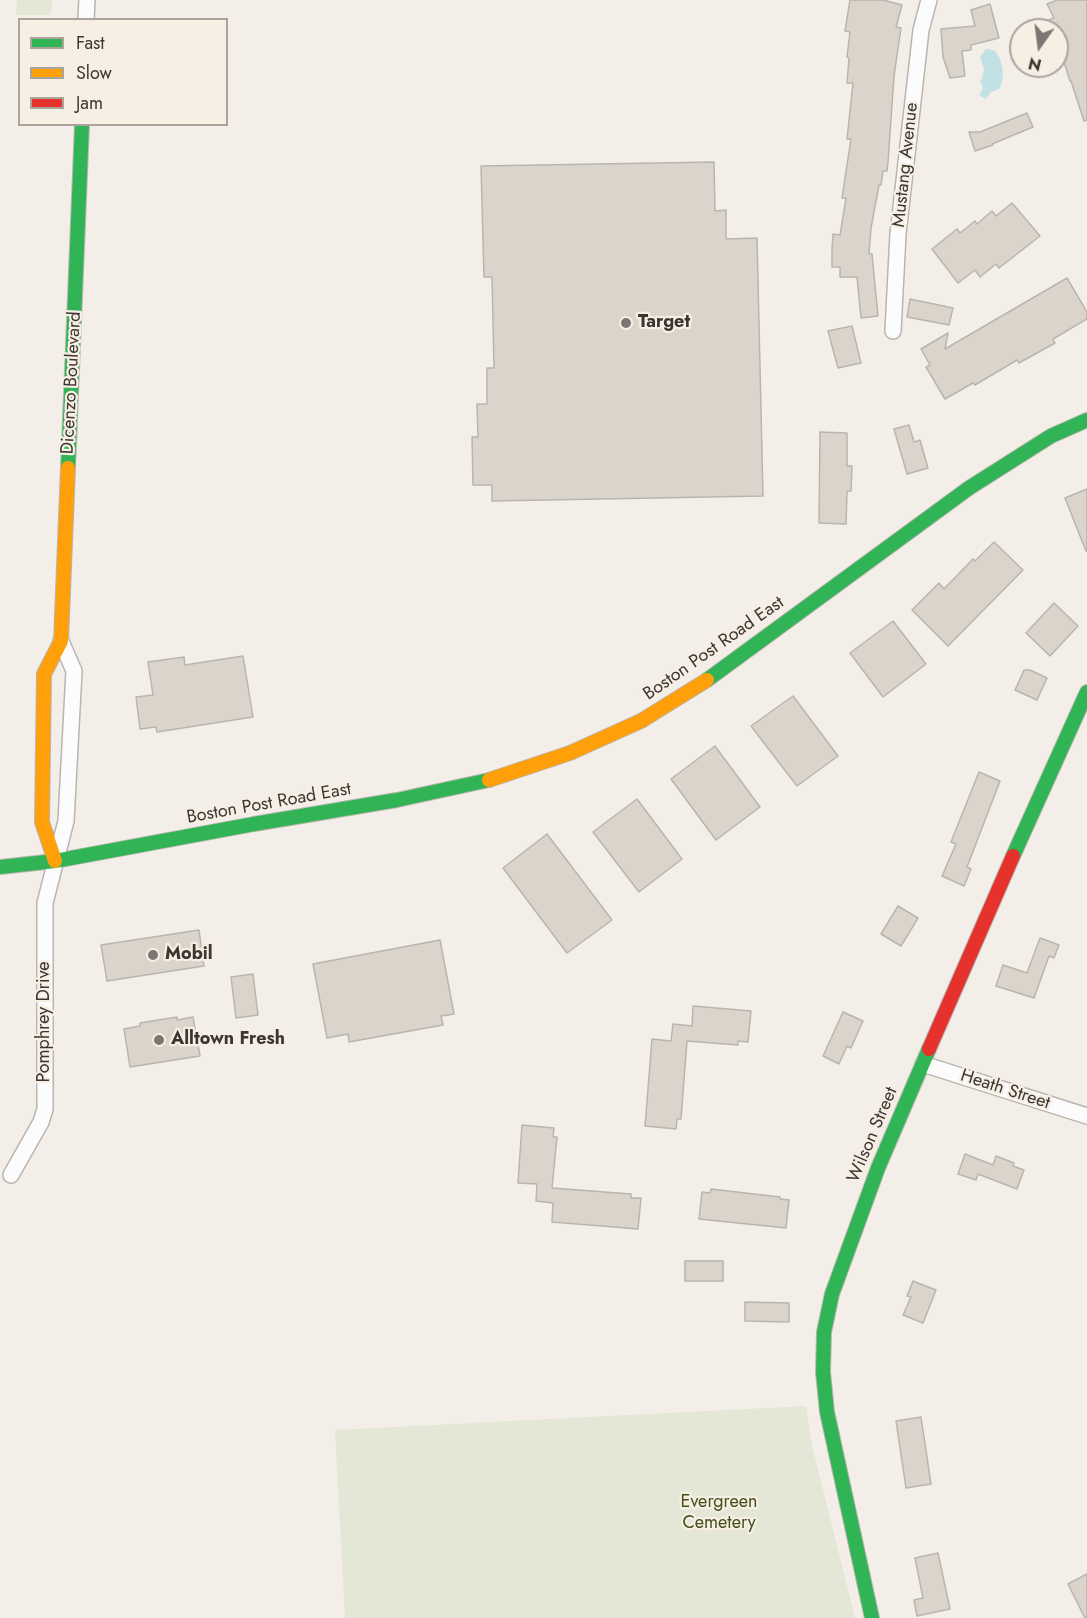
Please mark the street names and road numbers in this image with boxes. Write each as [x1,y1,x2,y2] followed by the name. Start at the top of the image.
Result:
[889,101,923,229] street label: Mustang Avenue
[57,311,87,455] street label: Dicenzo Boulevard
[640,592,788,706] street label: Boston Post Road East
[185,779,353,829] street label: Boston Post Road East
[34,961,56,1083] street label: Pomphrey Drive
[957,1065,1053,1115] street label: Heath Street
[843,1084,903,1186] street label: Wilson Street

